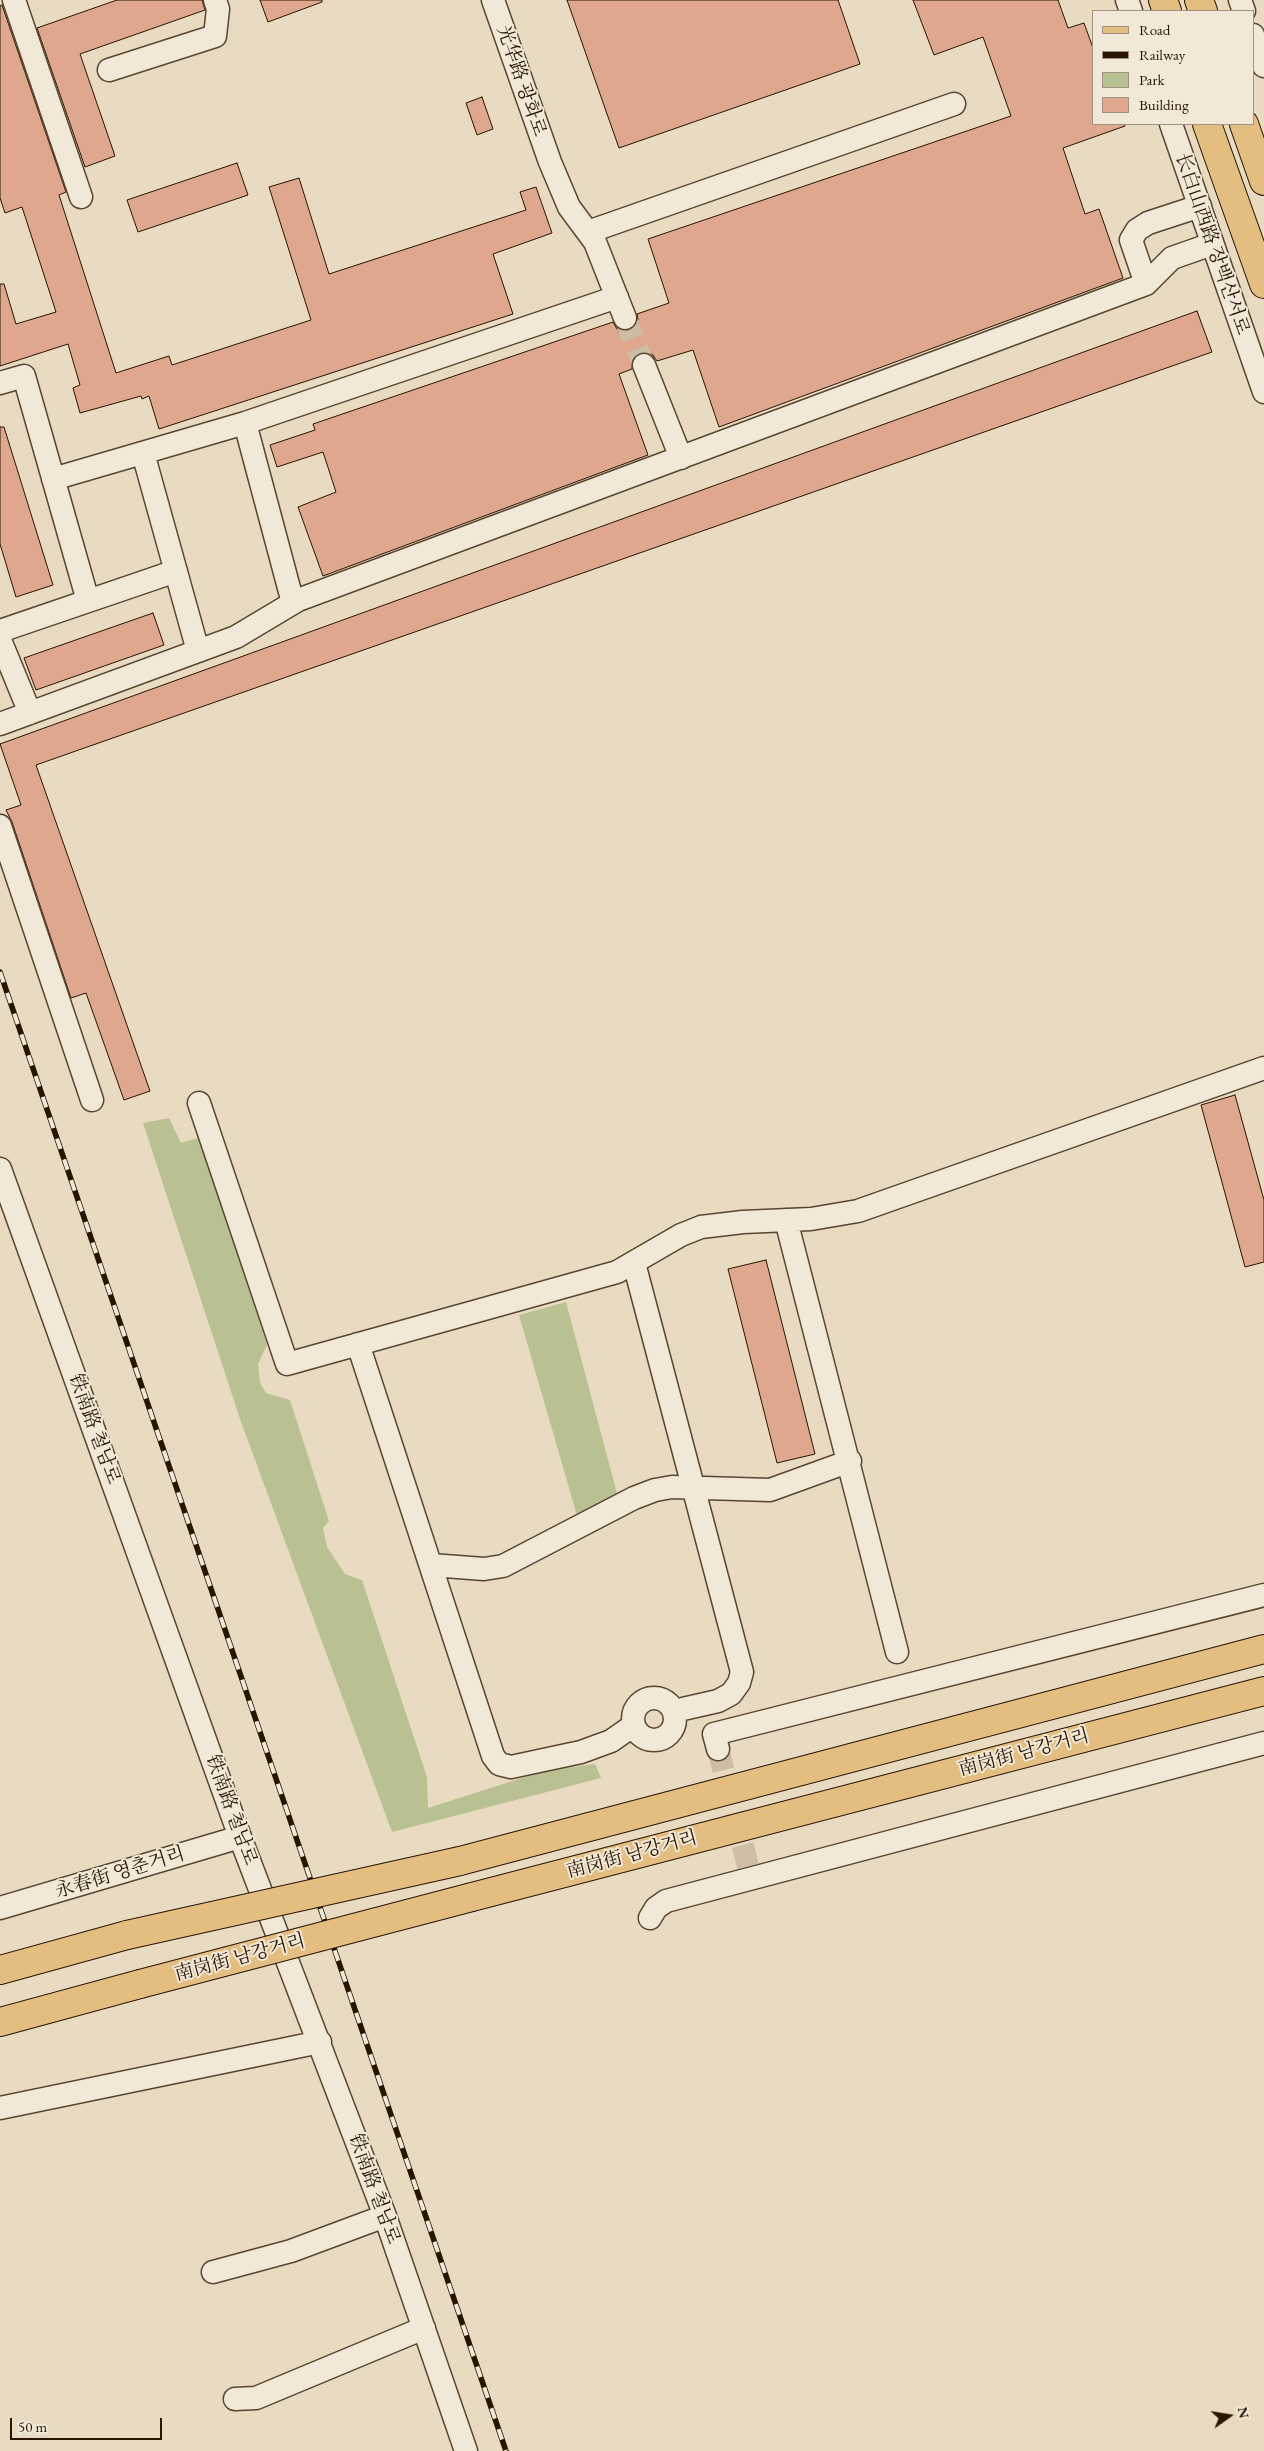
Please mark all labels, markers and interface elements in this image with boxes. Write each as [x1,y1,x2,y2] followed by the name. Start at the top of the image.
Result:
[1092,10,1254,125] legend
[1139,20,1170,39] text: Road
[491,23,551,139] street label: 光华路 광화로
[1139,45,1185,64] text: Railway
[1139,70,1165,89] text: Park
[1139,95,1189,114] text: Building
[1170,150,1254,338] street label: 长白山西路 장백산서로
[63,1371,125,1487] street label: 铁南路 철남로
[956,1725,1092,1781] street label: 南岗街 남강거리
[200,1752,262,1868] street label: 铁南路 철남로
[564,1827,700,1883] street label: 南岗街 남강거리
[52,1842,188,1904] street label: 永春街 영춘거리
[172,1930,308,1986] street label: 南岗街 남강거리
[343,2131,405,2247] street label: 铁南路 철남로
[1204,2391,1254,2441] north arrow
[1234,2405,1254,2420] text: N
[12,2408,165,2440] scale bar
[18,2417,47,2436] text: 50 m

